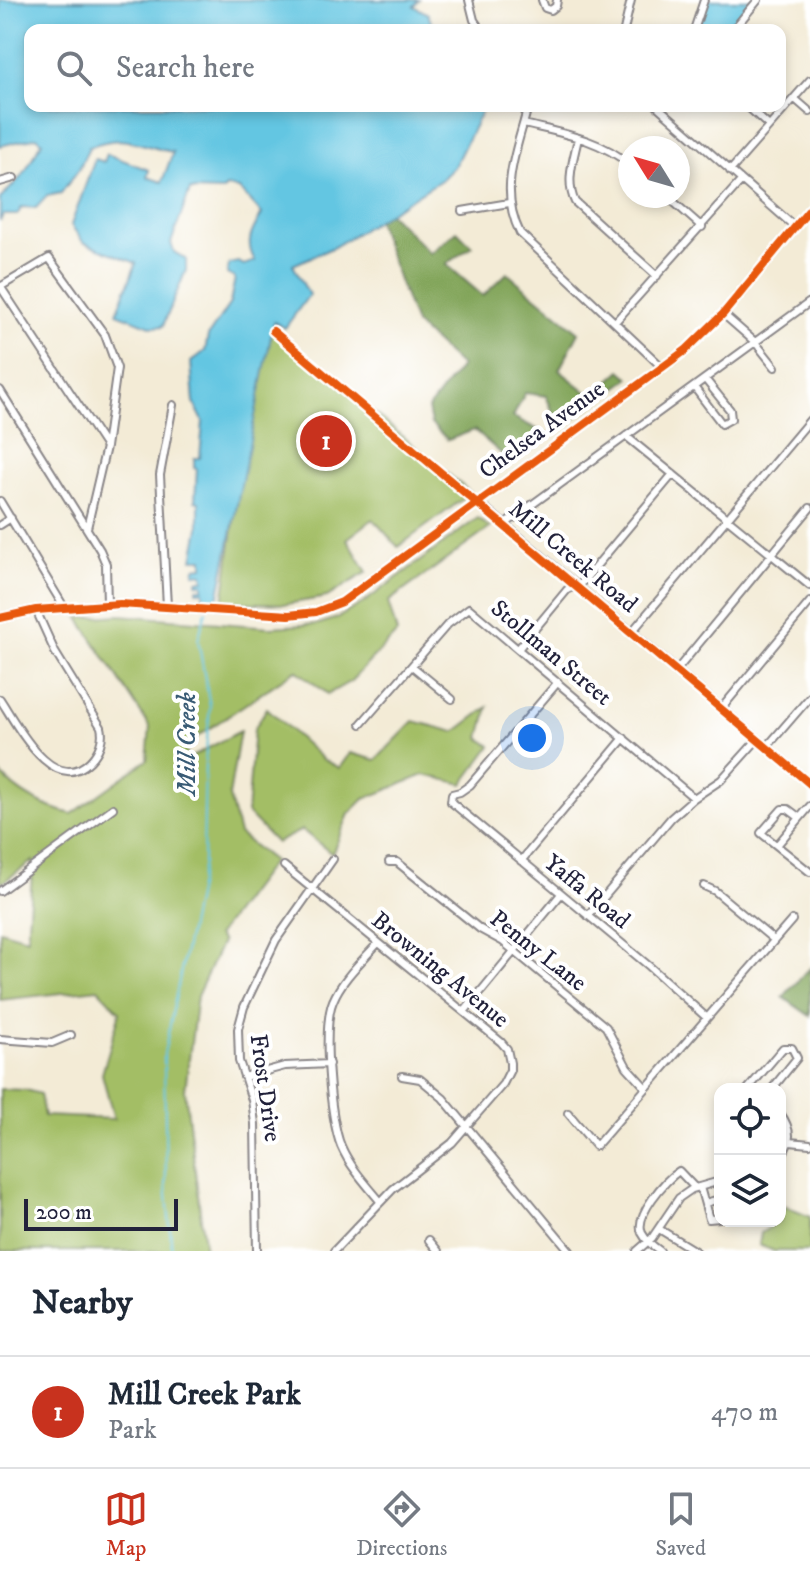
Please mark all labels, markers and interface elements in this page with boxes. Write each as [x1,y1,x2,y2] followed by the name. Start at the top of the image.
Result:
[24,24,786,112] search box
[52,46,96,90] icon: search
[116,50,255,87] text: Search here
[618,136,690,208] north arrow
[473,374,611,486] street label: Chelsea Avenue
[300,411,352,471] pin: 1
[502,494,644,620] street label: Mill Creek Road
[484,594,618,713] street label: Stollman Street
[171,692,204,798] water label: Mill Creek
[512,718,552,758] your location
[538,848,636,936] street label: Yaffa Road
[483,904,593,998] street label: Penny Lane
[365,905,515,1035] street label: Browning Avenue
[243,1032,287,1144] street label: Frost Drive
[714,1083,786,1227] map controls
[714,1083,786,1155] button: locate
[714,1155,786,1227] button: layers
[24,1195,178,1231] scale bar
[36,1199,92,1226] text: 200 m
[32,1282,133,1324] text: Nearby
[108,1377,301,1414] text: Mill Creek Park
[53,1396,63,1429] text: 1
[711,1396,778,1429] text: 470 m
[108,1414,157,1447] text: Park
[104,1487,148,1562] tab: Map
[356,1487,447,1562] tab: Directions
[655,1487,706,1562] tab: Saved

